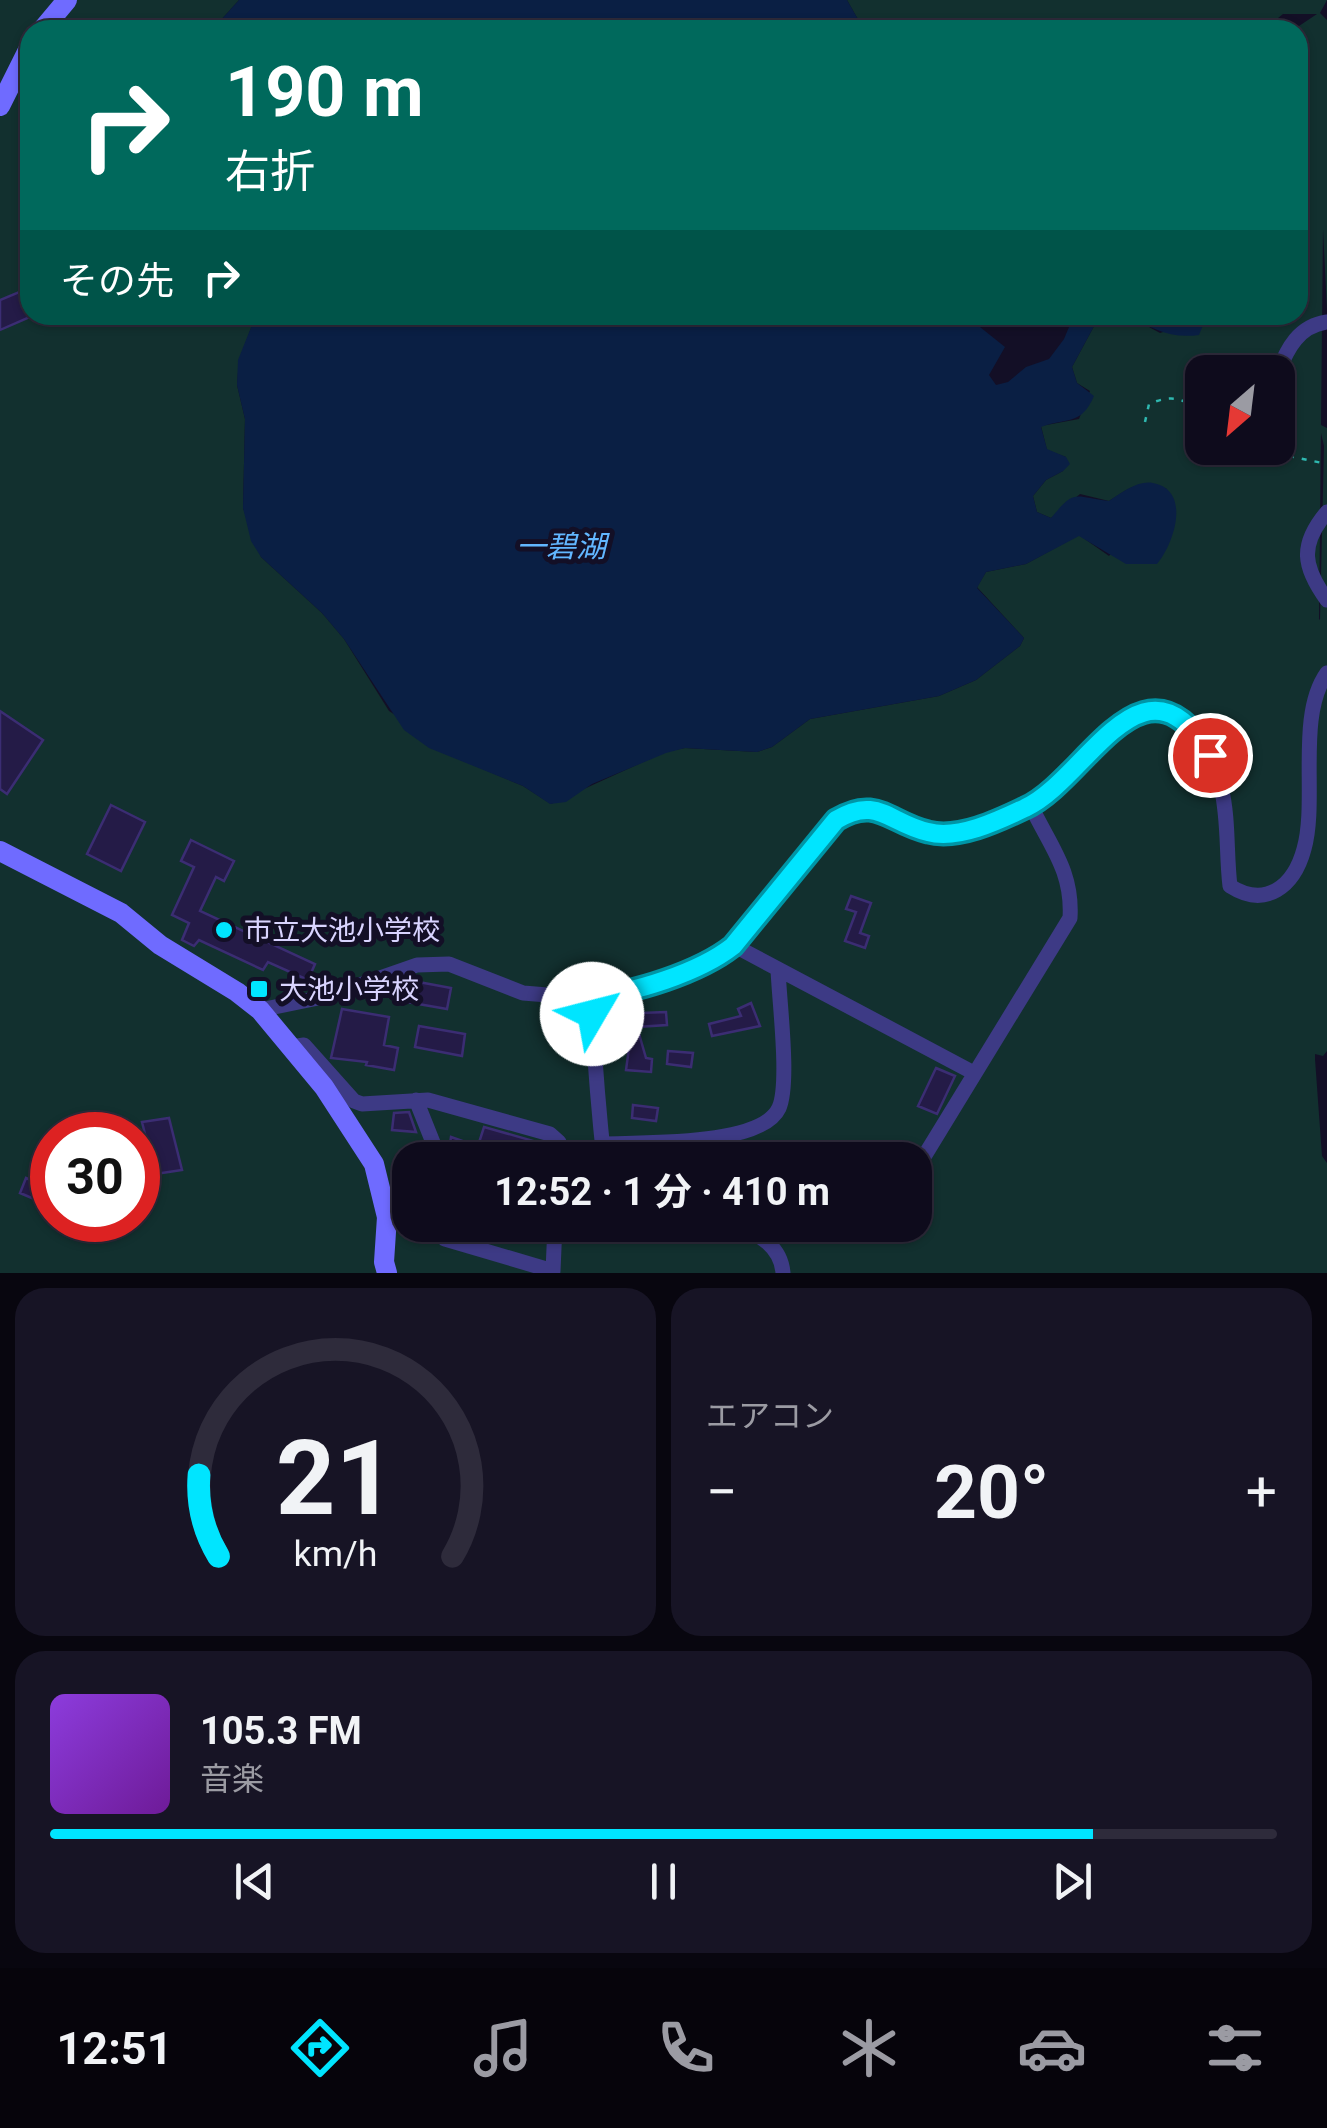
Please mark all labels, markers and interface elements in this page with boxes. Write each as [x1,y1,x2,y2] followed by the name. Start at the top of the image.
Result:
[225,51,424,133] text: 190 m
[60,60,190,190] icon: right
[225,145,315,198] text: 右折
[194,250,249,305] icon: right
[60,259,174,303] text: その先
[1185,355,1295,465] north arrow
[1185,355,1295,465] map controls
[516,529,610,564] water label: 一碧湖
[1168,713,1253,798] pin
[1183,728,1238,783] icon: arrive
[244,914,440,947] place label: 市立大池小学校
[213,919,235,941] marker: 市立大池小学校
[540,962,644,1066] position arrow
[279,973,419,1006] place label: 大池小学校
[248,978,270,1000] marker: 大池小学校
[30,1112,160,1242] speed limit sign: 30
[494,1170,830,1214] text: 12:52 · 1 分 · 410 m
[706,1397,834,1435] text: エアコン
[276,1418,395,1539] text: 21
[934,1448,1049,1536] text: 20°
[706,1460,737,1524] text: −
[1246,1460,1277,1524] text: +
[294,1533,377,1575] text: km/h
[200,1709,362,1753] text: 105.3 FM
[200,1760,264,1798] text: 音楽
[227,1854,282,1909] icon: previous
[636,1854,691,1909] icon: pause
[1045,1854,1100,1909] icon: next
[285,2013,355,2083] icon: directions
[468,2013,538,2083] icon: music
[651,2013,721,2083] icon: phone
[834,2013,904,2083] icon: climate
[1017,2013,1087,2083] icon: car
[1200,2013,1270,2083] icon: filters
[57,2022,172,2075] text: 12:51

